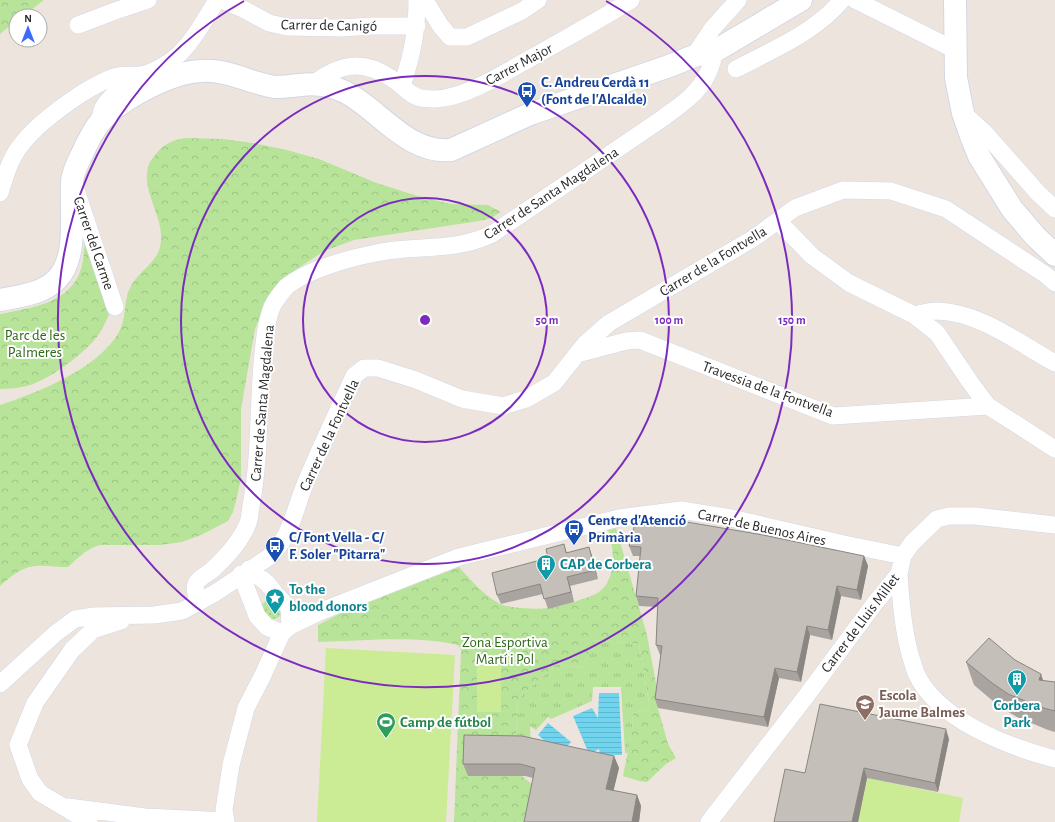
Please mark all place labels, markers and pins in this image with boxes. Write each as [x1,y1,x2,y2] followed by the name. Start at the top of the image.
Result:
[541,75,650,107] place label: C. Andreu Cerdà 11 (Font de l'Alcalde)
[516,80,538,108] bus stop icon: C. Andreu Cerdà 11 (Font de l'Alcalde)
[418,313,432,327] centre of rings
[588,513,686,545] place label: Centre d'Atenció Primària
[563,518,585,546] bus stop icon: Centre d'Atenció Primària
[289,530,385,562] place label: C/ Font Vella - C/ F. Soler "Pitarra"
[264,535,286,563] bus stop icon: C/ Font Vella - C/ F. Soler "Pitarra"
[535,553,557,581] building icon: CAP de Corbera
[560,557,652,572] place label: CAP de Corbera
[289,582,367,614] place label: To the blood donors
[264,587,286,615] place icon: To the blood donors
[1006,668,1028,696] building icon: Corbera Park
[879,688,965,720] place label: Escola Jaume Balmes
[854,693,876,721] school or university icon: Escola Jaume Balmes
[993,698,1041,730] place label: Corbera Park
[375,711,397,739] sports icon: Camp de fútbol
[400,715,491,730] place label: Camp de fútbol

